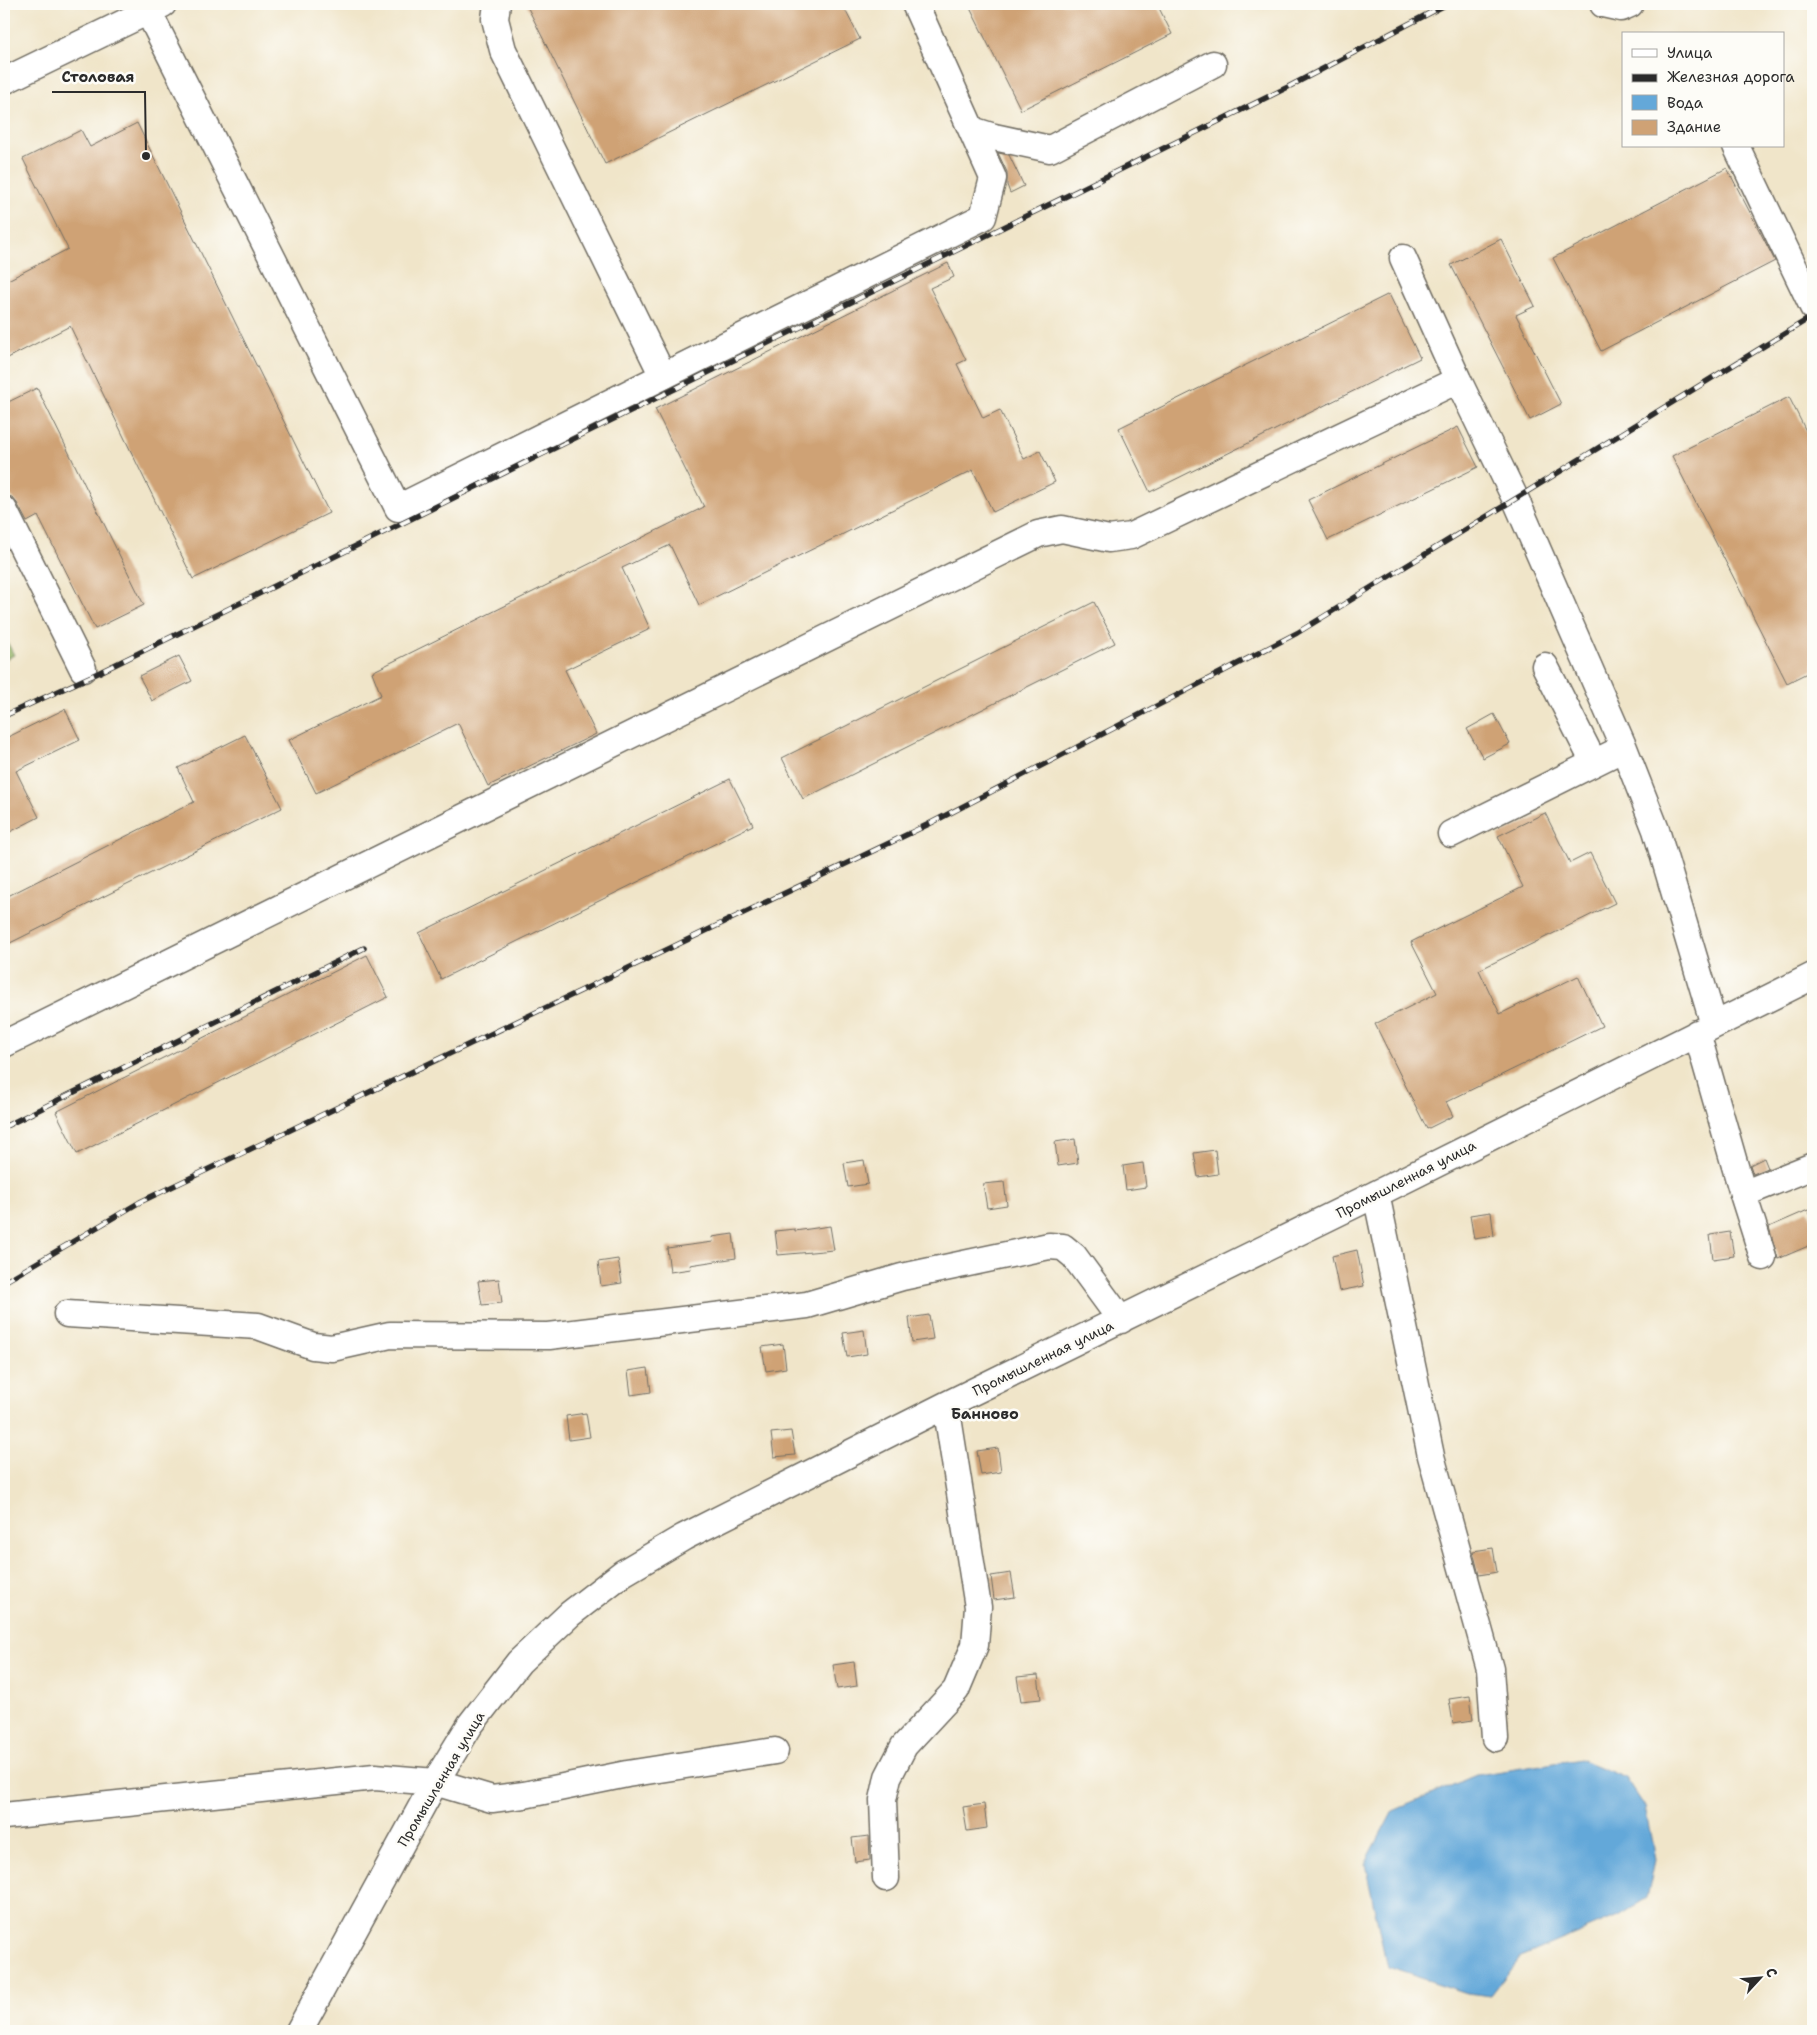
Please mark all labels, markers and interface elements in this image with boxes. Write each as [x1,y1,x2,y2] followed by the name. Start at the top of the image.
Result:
[1622,32,1784,148] legend
[1667,43,1713,63] text: Улица
[52,62,145,92] callout: Столовая
[61,67,135,87] text: Столовая
[1667,67,1795,87] text: Железная дорога
[1667,93,1704,113] text: Вода
[1667,117,1721,137] text: Здание
[1333,1136,1479,1222] street label: Промышленная улица
[970,1316,1117,1400] street label: Промышленная улица
[951,1404,1019,1424] district label: Банново
[393,1708,489,1850] street label: Промышленная улица
[1734,1952,1784,2002] north arrow
[1762,1964,1782,1980] text: С

